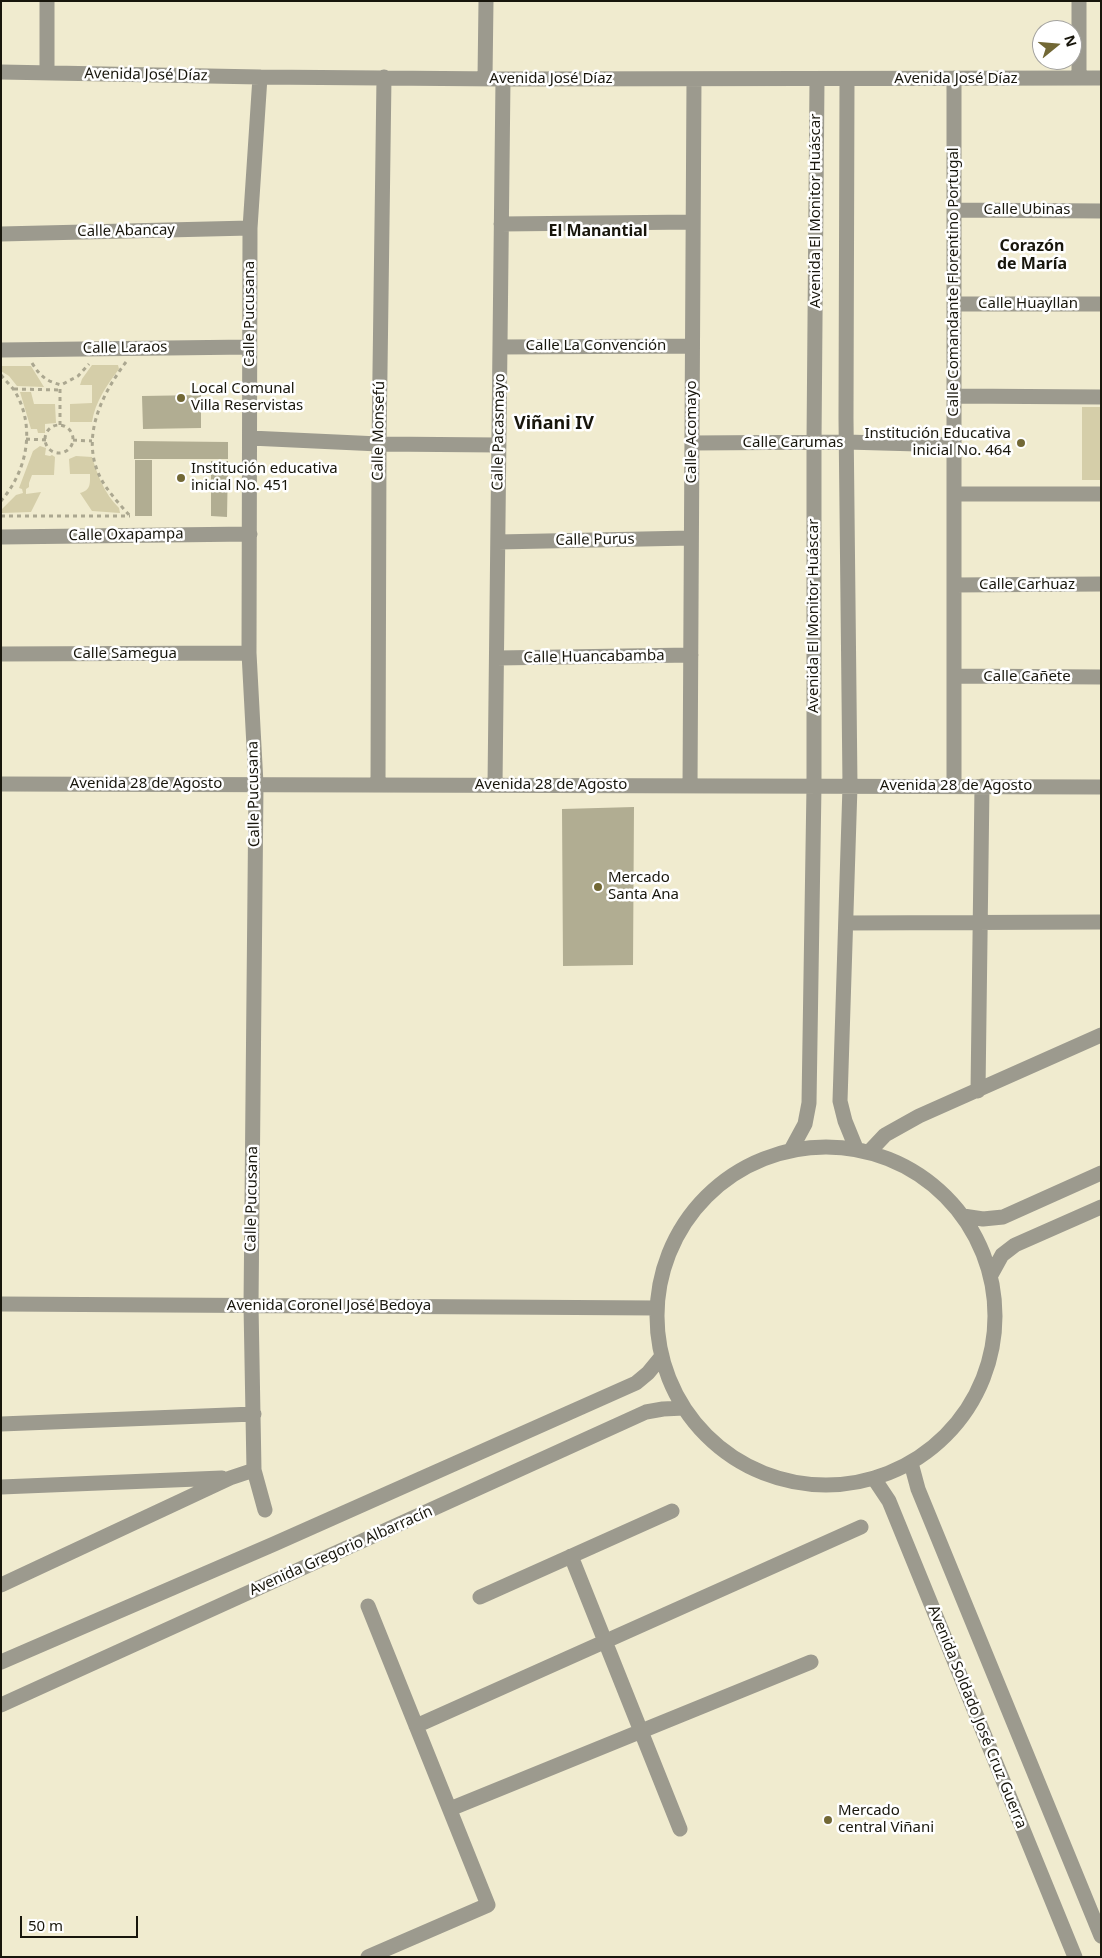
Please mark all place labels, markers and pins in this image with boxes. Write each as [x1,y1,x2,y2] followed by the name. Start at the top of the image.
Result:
[191,380,303,415] place label: Local Comunal Villa Reservistas
[175,392,187,404] marker: Local Comunal Villa Reservistas
[864,425,1011,460] place label: Institución Educativa inicial No. 464
[1015,437,1027,449] marker: Institución Educativa inicial No. 464
[191,460,338,495] place label: Institución educativa inicial No. 451
[175,472,187,484] marker: Institución educativa inicial No. 451
[608,869,679,904] place label: Mercado Santa Ana
[592,881,604,893] marker: Mercado Santa Ana
[838,1802,934,1837] place label: Mercado central Viñani
[822,1814,834,1826] marker: Mercado central Viñani

